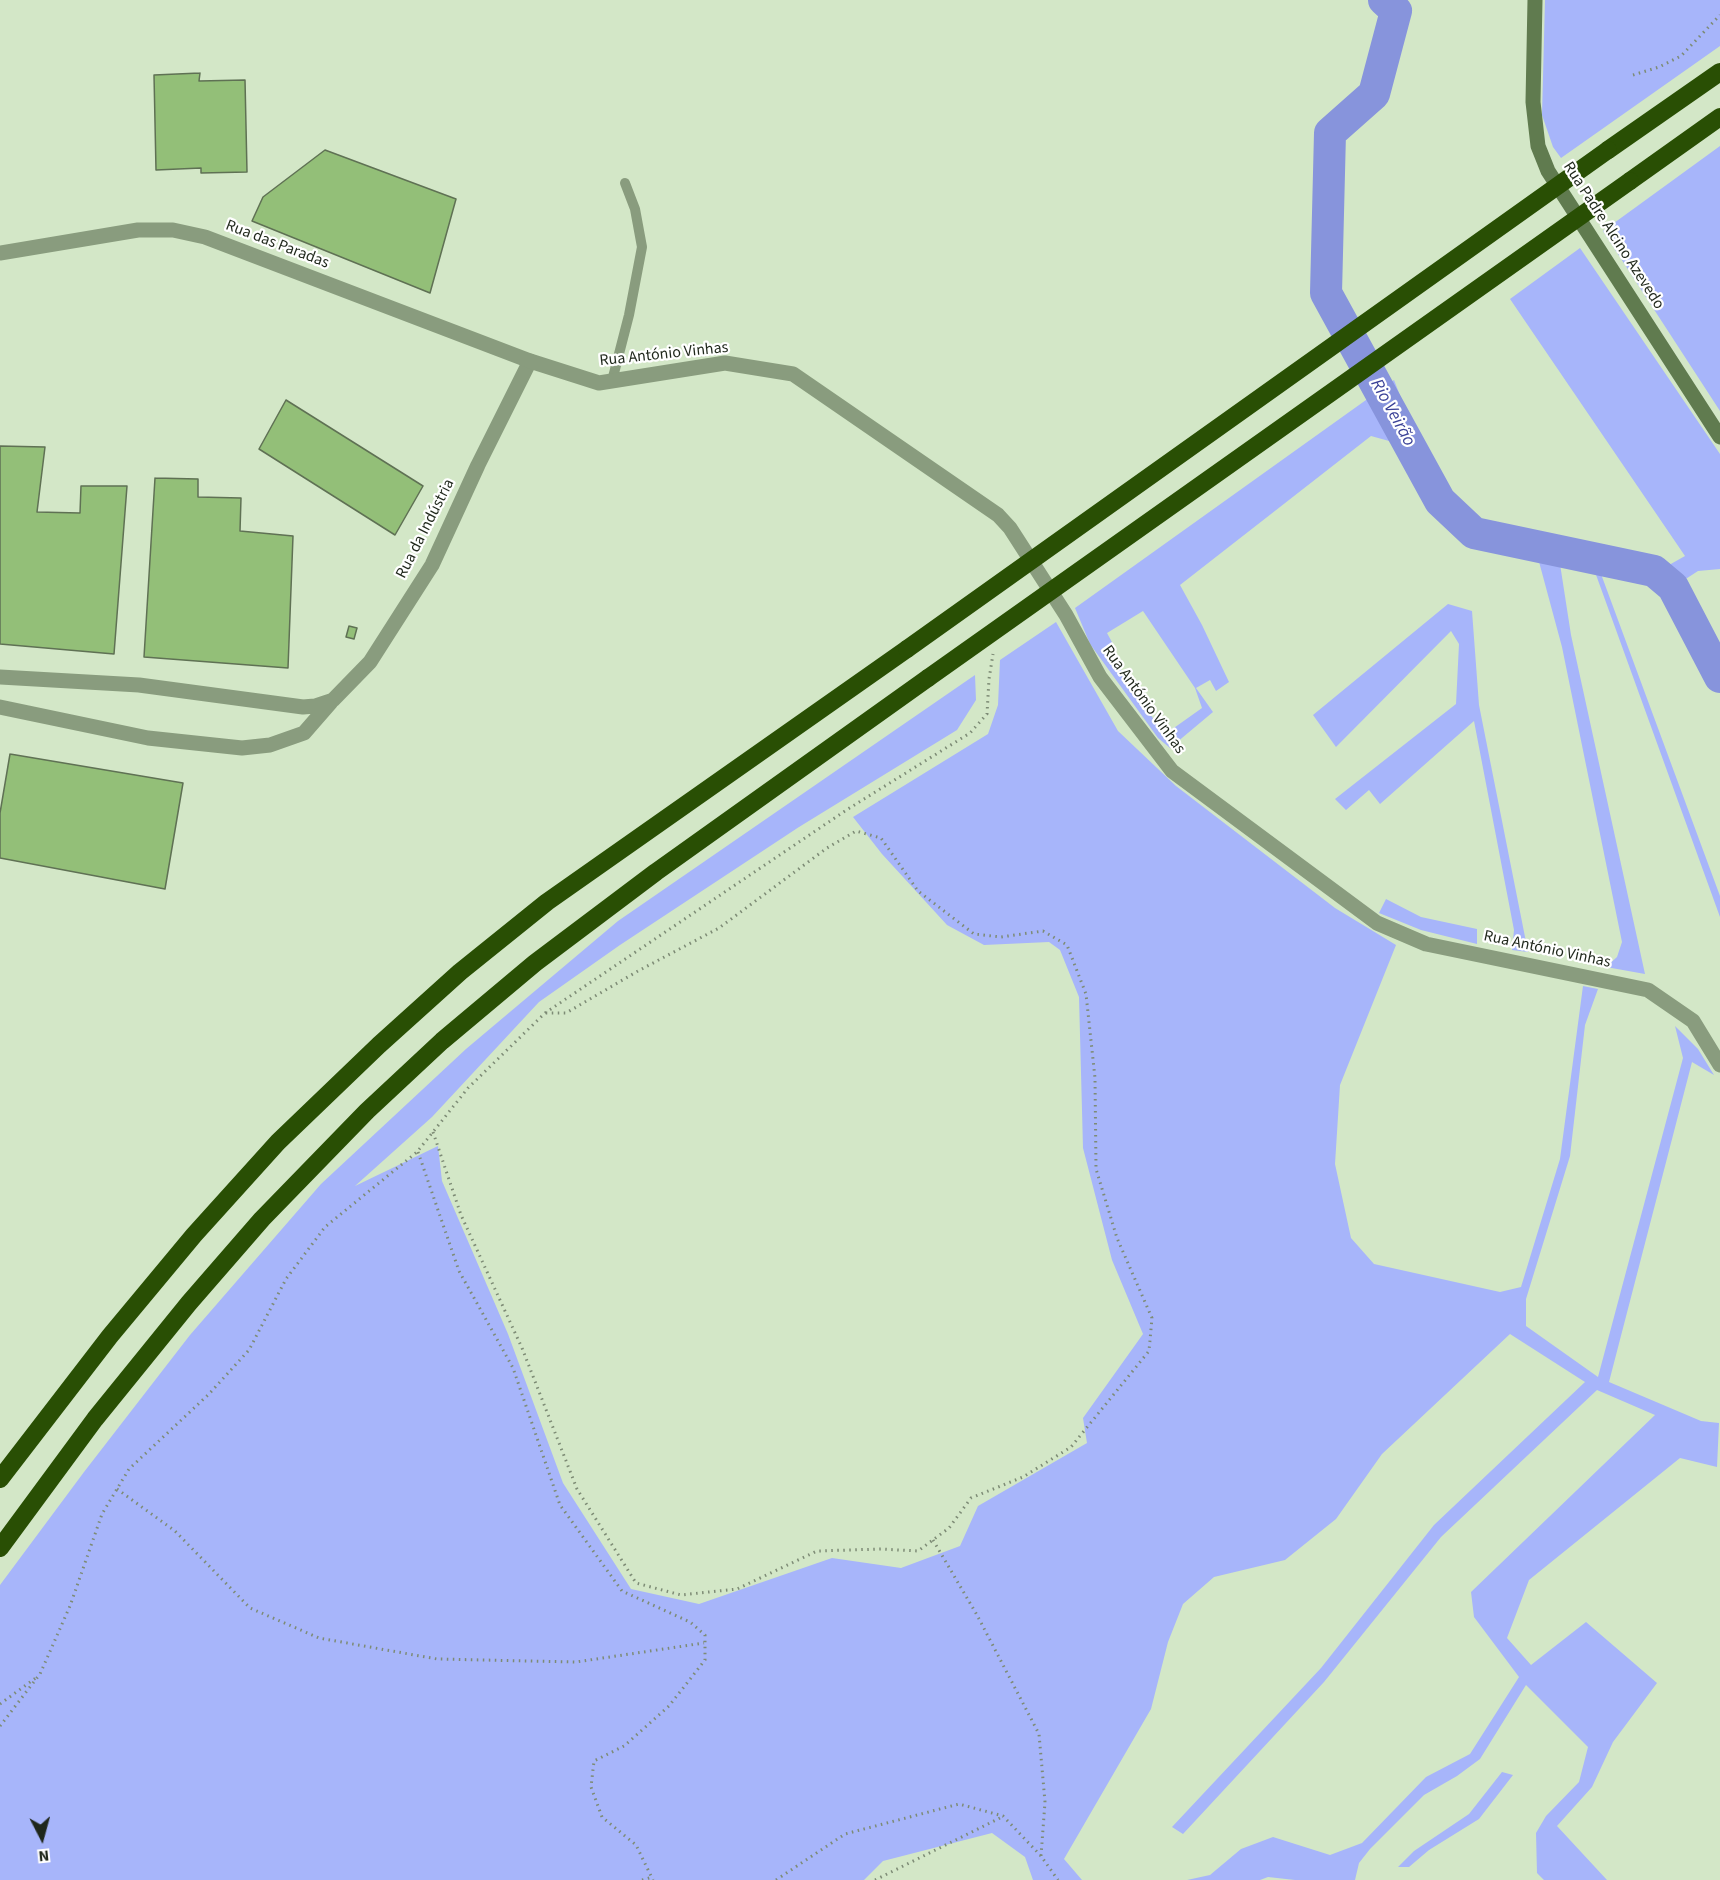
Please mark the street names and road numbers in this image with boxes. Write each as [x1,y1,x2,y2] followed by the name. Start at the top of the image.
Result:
[1558,159,1668,313] street label: Rua Padre Alcino Azevedo
[223,216,331,274] street label: Rua das Paradas
[599,339,729,371] street label: Rua António Vinhas
[393,476,459,582] street label: Rua da Indústria
[1097,642,1189,758] street label: Rua António Vinhas
[1482,927,1612,973] street label: Rua António Vinhas

